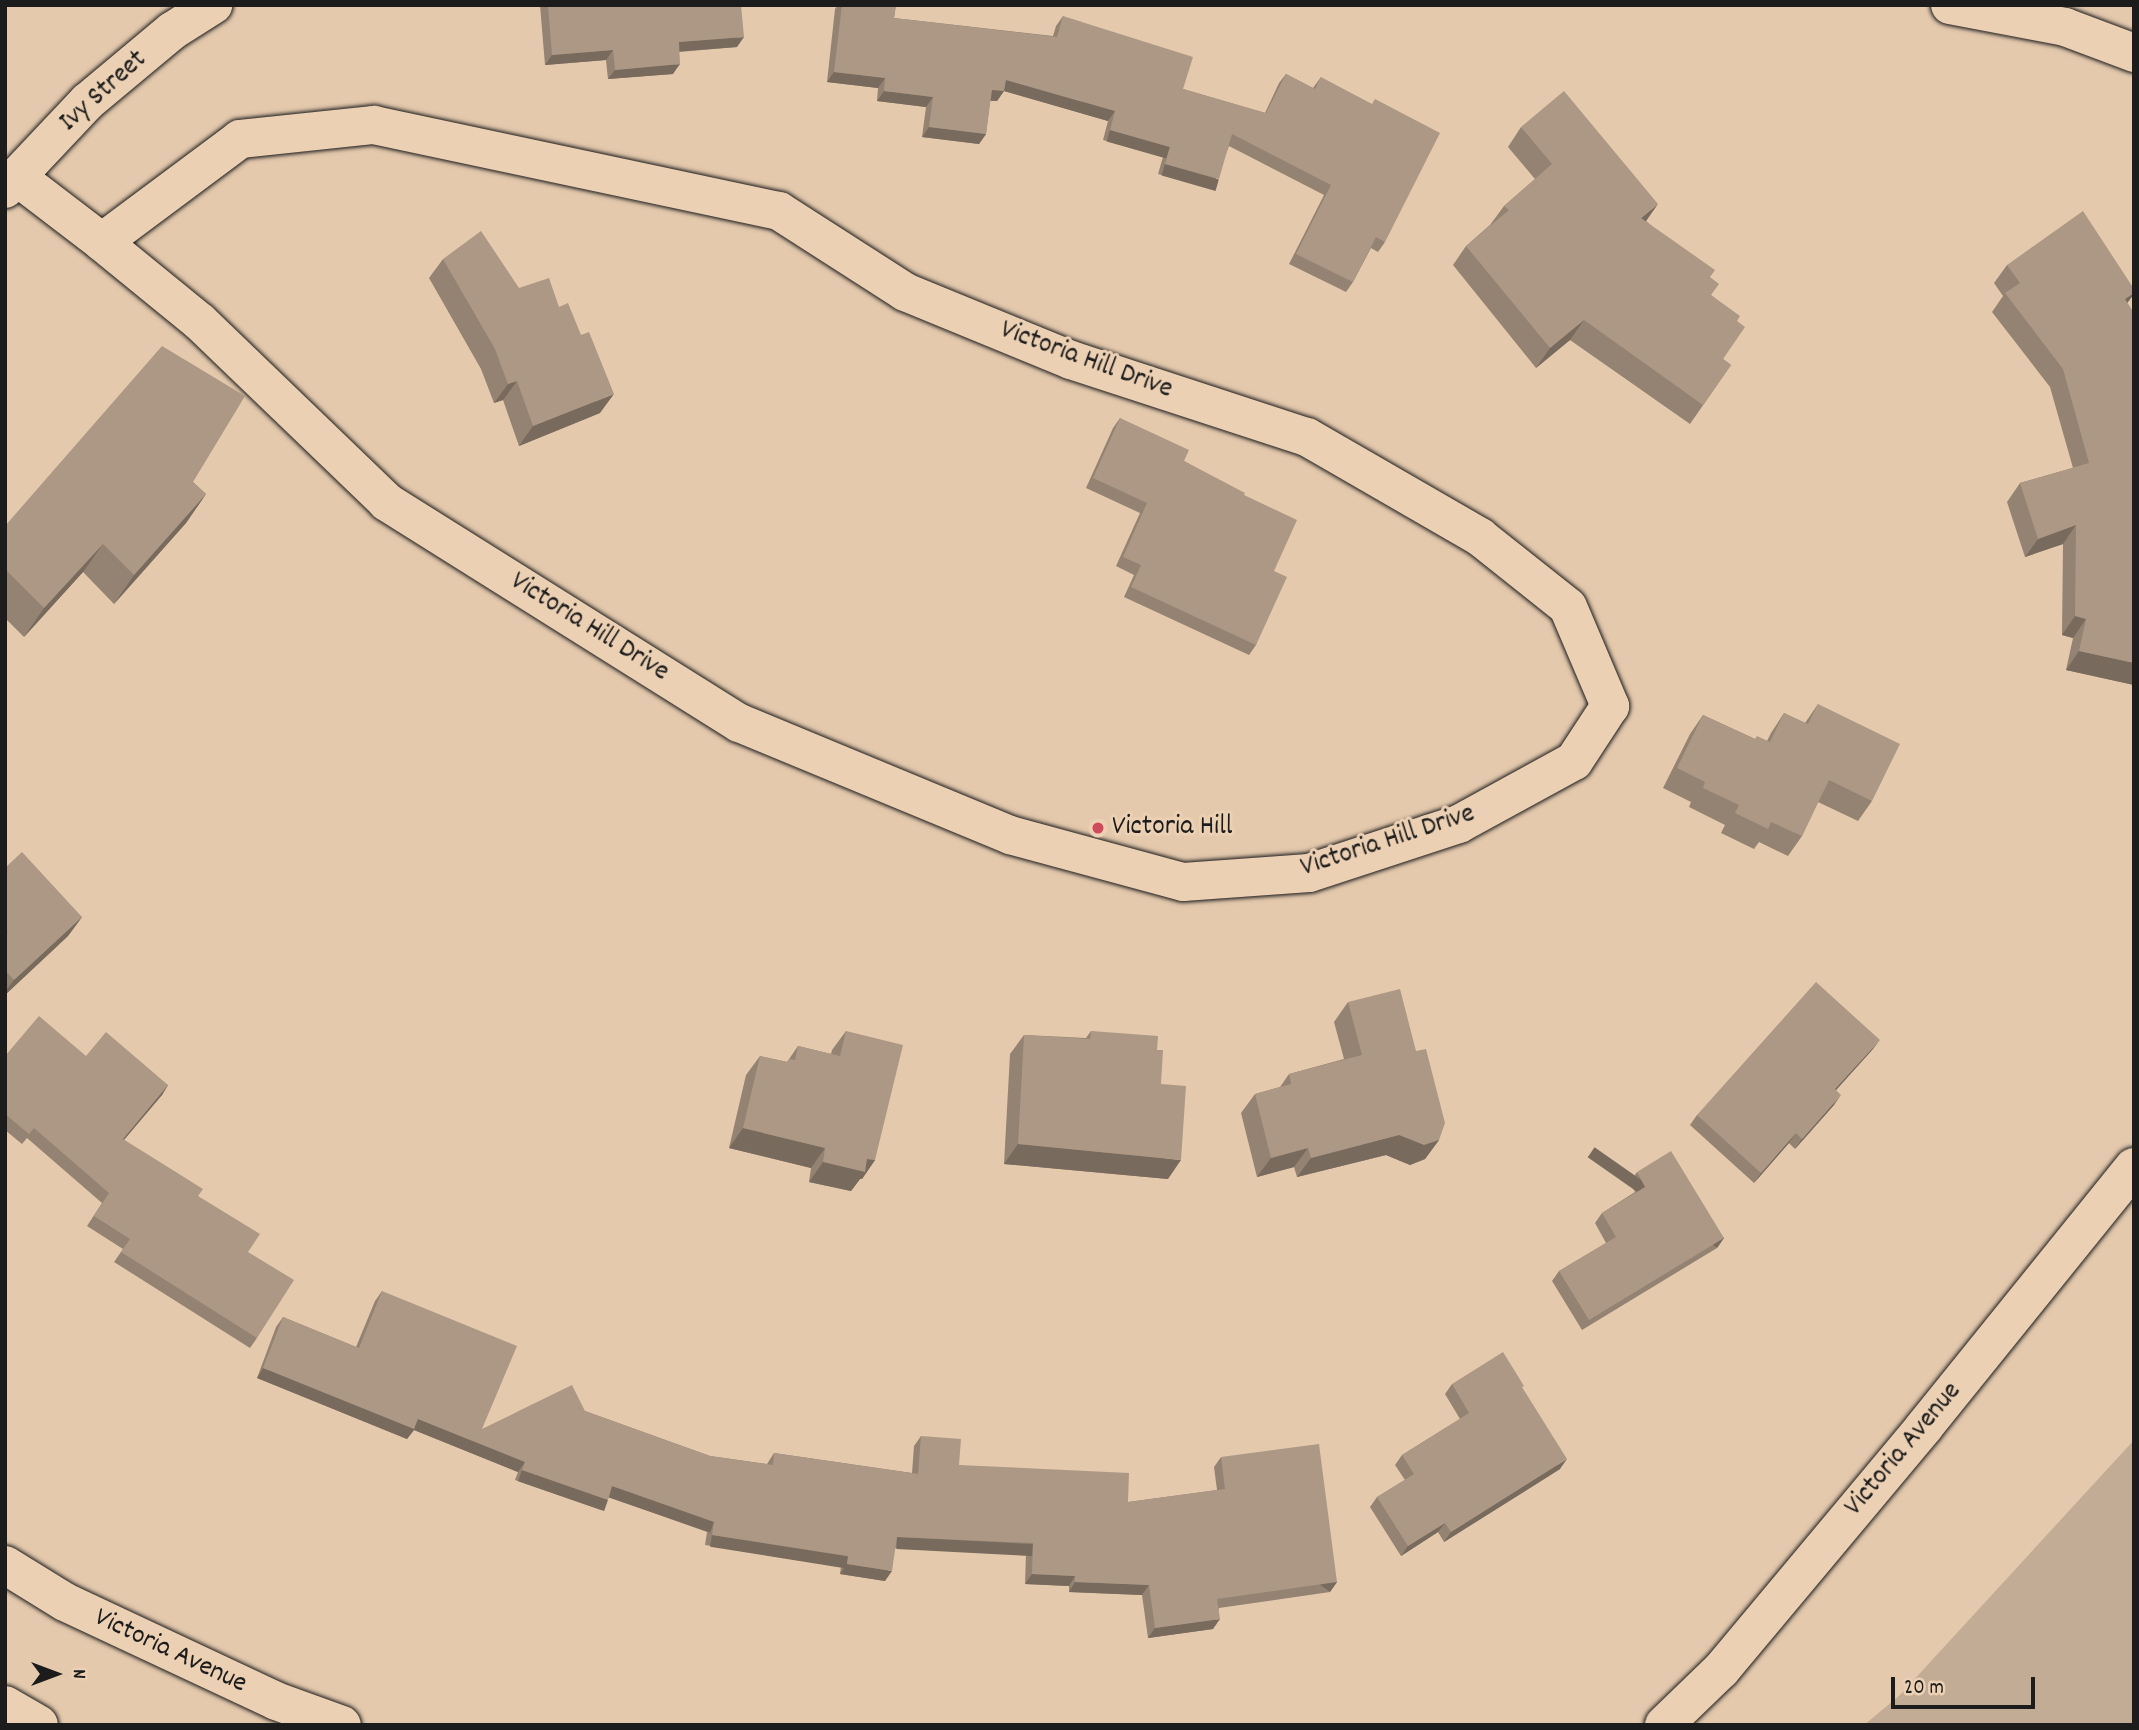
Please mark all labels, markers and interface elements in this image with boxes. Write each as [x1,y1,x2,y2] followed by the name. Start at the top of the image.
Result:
[53,44,155,140] street label: Ivy Street
[995,314,1177,408] street label: Victoria Hill Drive
[503,566,675,690] street label: Victoria Hill Drive
[1297,798,1479,886] street label: Victoria Hill Drive
[1112,811,1232,845] place label: Victoria Hill
[1090,820,1106,836] marker: Victoria Hill
[1838,1376,1970,1524] street label: Victoria Avenue
[88,1602,252,1702] street label: Victoria Avenue
[21,1639,91,1709] north arrow
[1894,1664,2038,1708] scale bar
[64,1669,91,1679] text: N
[1904,1674,1944,1704] text: 20 m

